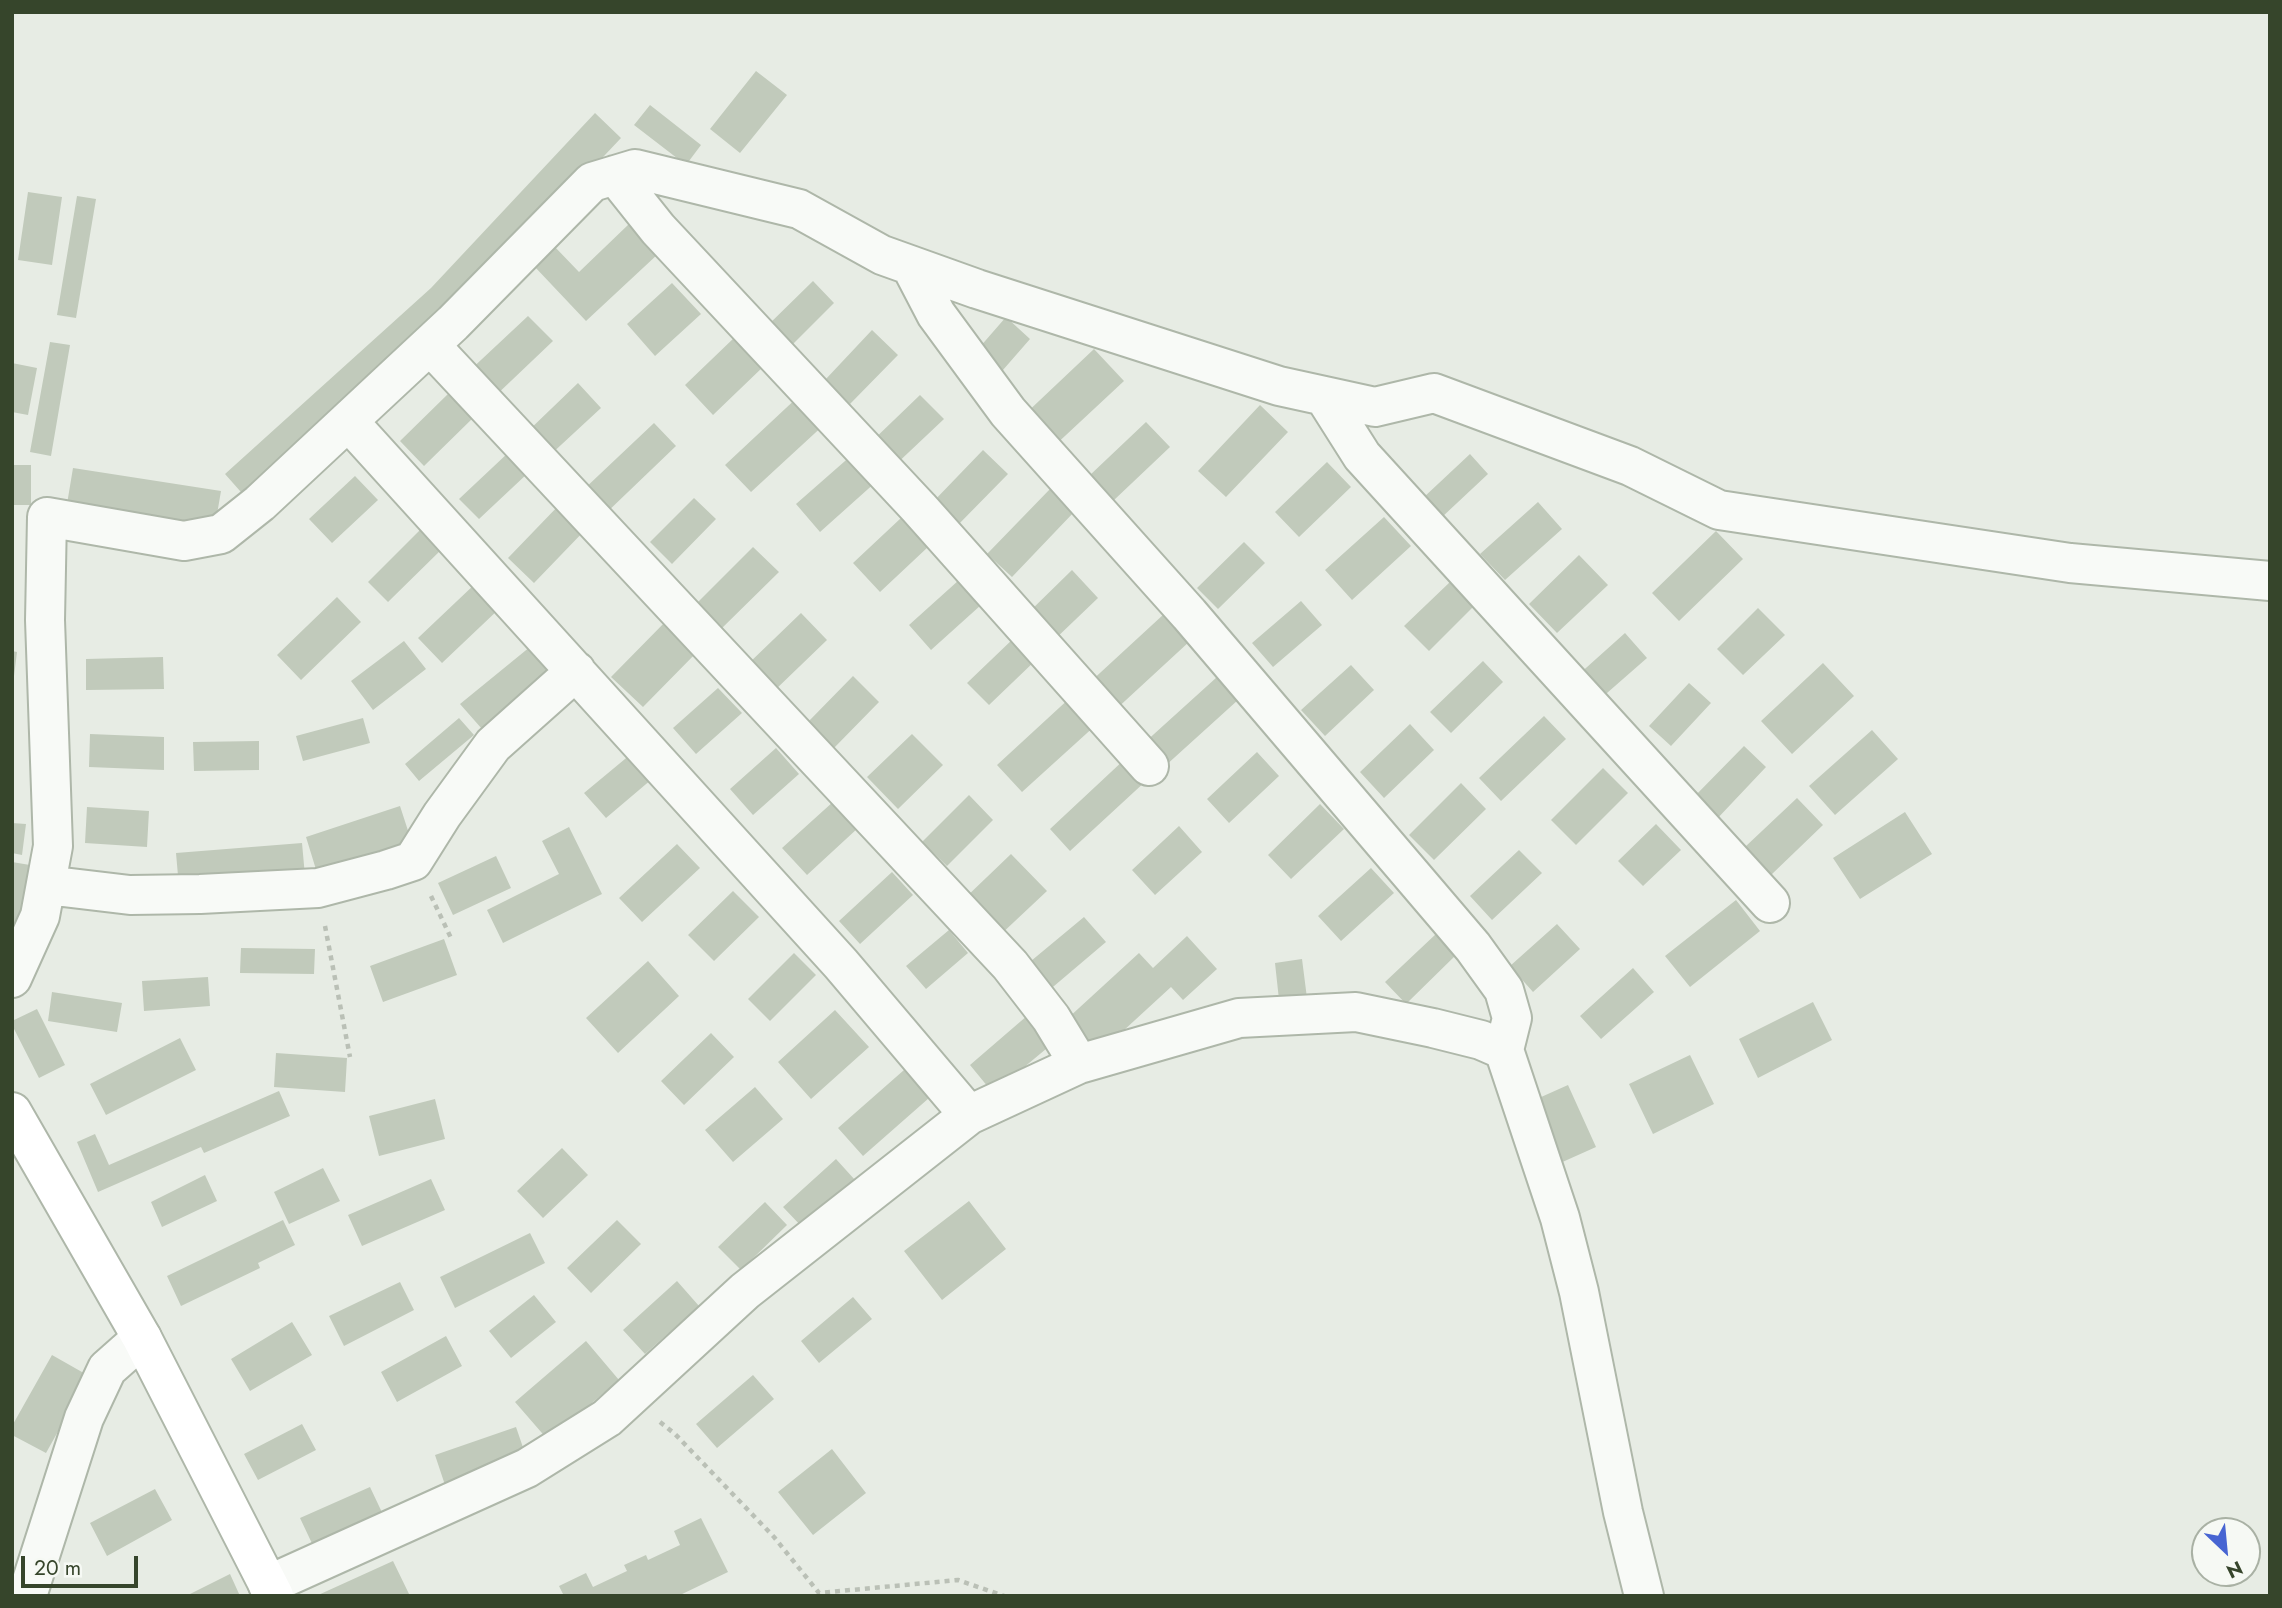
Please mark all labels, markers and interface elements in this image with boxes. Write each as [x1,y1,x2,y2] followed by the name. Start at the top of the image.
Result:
[2191,1517,2261,1587] north arrow
[24,1542,142,1586] scale bar
[34,1553,81,1583] text: 20 m
[2222,1554,2247,1585] text: N

